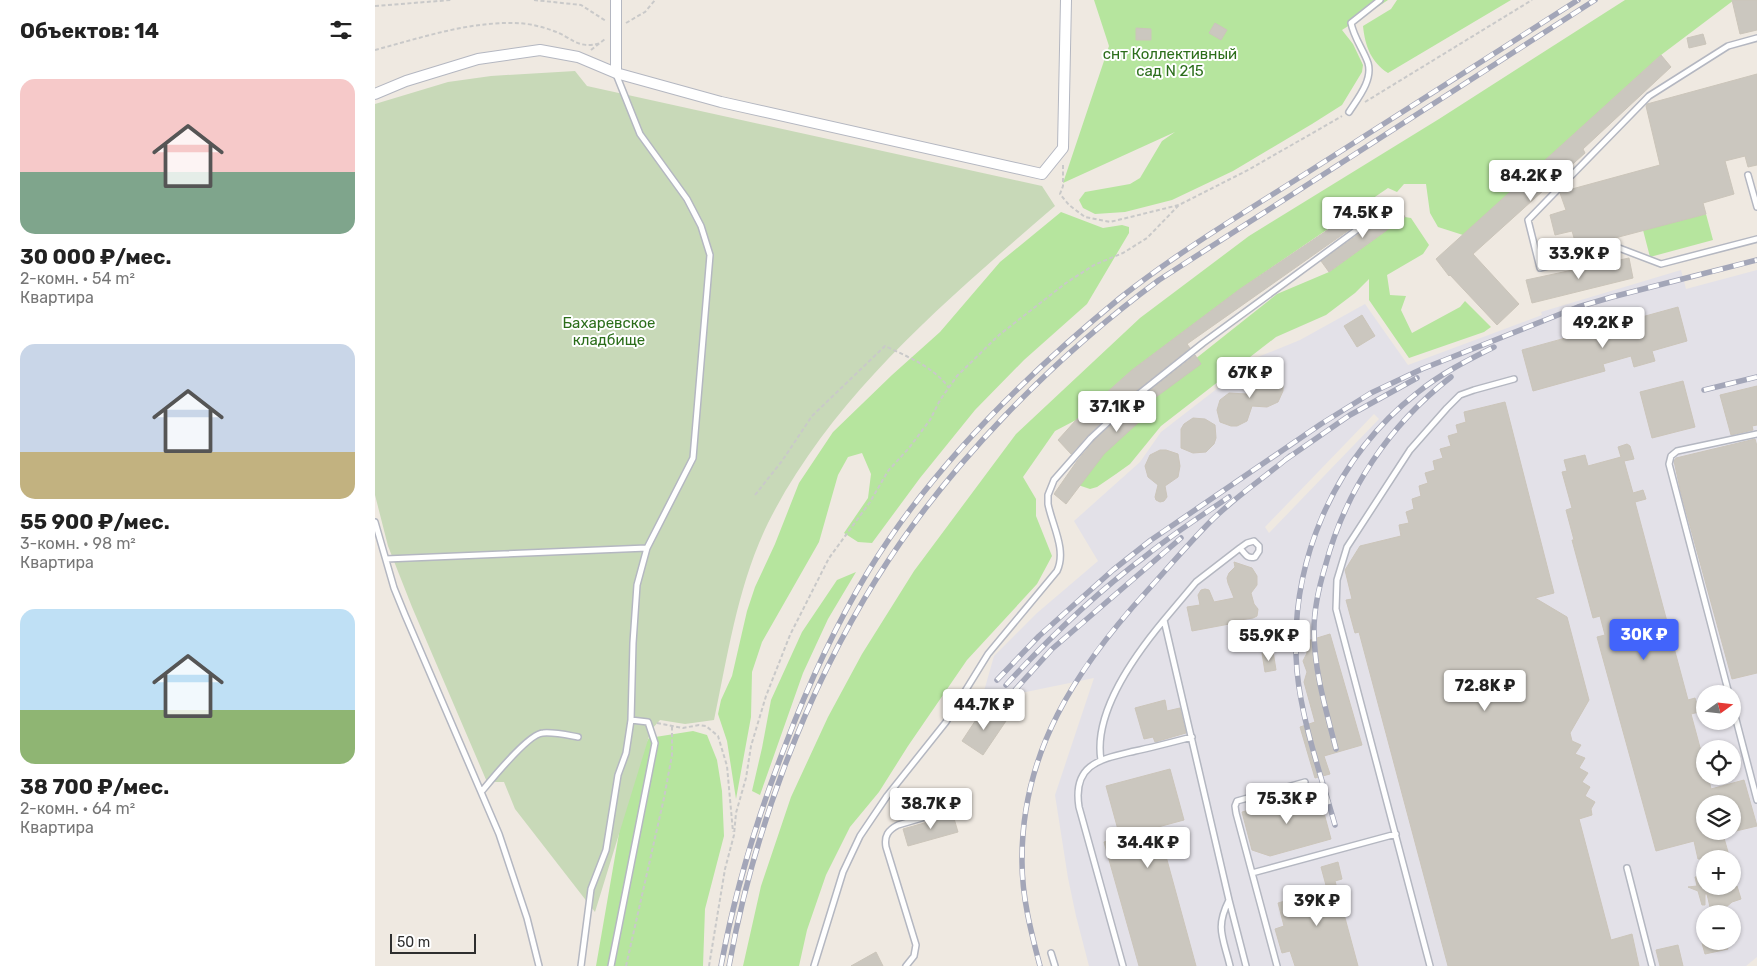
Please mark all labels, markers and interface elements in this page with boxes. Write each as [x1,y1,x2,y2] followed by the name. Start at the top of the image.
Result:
[327,16,355,44] icon: filters
[20,18,159,43] text: Объектов: 14
[1103,45,1237,80] park label: снт Коллективный сад N 215
[143,111,233,201] icon: home
[1485,160,1577,202] pin: 84.2K ₽
[1500,166,1562,185] text: 84.2K ₽
[1317,196,1409,239] pin: 74.5K ₽
[1333,203,1393,222] text: 74.5K ₽
[1533,238,1625,280] pin: 33.9K ₽
[20,244,171,269] text: 30 000 ₽/мес.
[1549,244,1609,263] text: 33.9K ₽
[20,269,135,288] text: 2-комн. · 54 m²
[20,288,94,307] text: Квартира
[1557,306,1649,349] pin: 49.2K ₽
[1573,313,1633,332] text: 49.2K ₽
[563,314,655,349] park label: Бахаревское кладбище
[1215,356,1285,399] pin: 67K ₽
[1228,363,1272,382] text: 67K ₽
[143,376,233,466] icon: home
[1071,390,1163,433] pin: 37.1K ₽
[1089,397,1145,416] text: 37.1K ₽
[20,509,170,534] text: 55 900 ₽/мес.
[20,534,136,553] text: 3-комн. · 98 m²
[20,553,94,572] text: Квартира
[1609,618,1679,661] pin: 30K ₽
[1223,620,1315,662] pin: 55.9K ₽
[1621,625,1667,644] text: 30K ₽
[1239,626,1299,645] text: 55.9K ₽
[143,641,233,731] icon: home
[1439,670,1531,712] pin: 72.8K ₽
[1455,676,1515,695] text: 72.8K ₽
[1696,685,1741,730] north arrow
[1696,685,1741,950] map controls
[938,688,1030,731] pin: 44.7K ₽
[954,695,1014,714] text: 44.7K ₽
[1696,740,1741,785] button: locate
[20,774,169,799] text: 38 700 ₽/мес.
[1241,782,1333,825] pin: 75.3K ₽
[885,788,977,830] pin: 38.7K ₽
[1257,789,1317,808] text: 75.3K ₽
[901,794,961,813] text: 38.7K ₽
[1696,795,1741,840] button: layers
[20,799,135,818] text: 2-комн. · 64 m²
[20,818,94,837] text: Квартира
[1102,826,1194,869] pin: 34.4K ₽
[1117,833,1179,852] text: 34.4K ₽
[1696,850,1741,895] button: +
[1282,884,1352,927] pin: 39K ₽
[1294,891,1340,910] text: 39K ₽
[1696,905,1741,950] button: −
[390,931,476,954] scale bar
[397,934,430,951] text: 50 m

